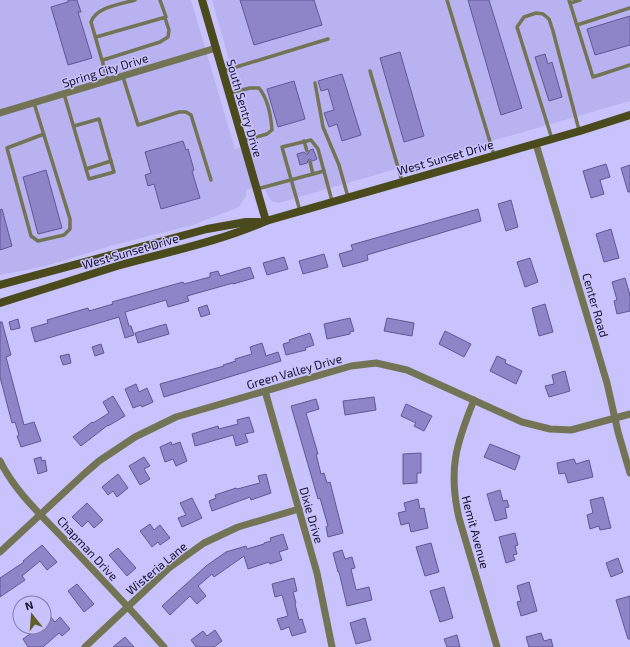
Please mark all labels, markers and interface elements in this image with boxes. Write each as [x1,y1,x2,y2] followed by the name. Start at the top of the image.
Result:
[60,50,150,90] street label: Spring City Drive
[224,57,266,159] street label: South Sentry Drive
[395,137,495,177] street label: West Sunset Drive
[80,231,180,271] street label: West Sunset Drive
[580,271,612,339] street label: Center Road
[245,351,343,391] street label: Green Valley Drive
[297,485,327,545] street label: Dixie Drive
[460,494,492,570] street label: Hemit Avenue
[55,513,121,583] street label: Chapman Drive
[123,539,189,597] street label: Wisteria Lane
[12,595,52,635] north arrow
[23,598,35,612] text: N

